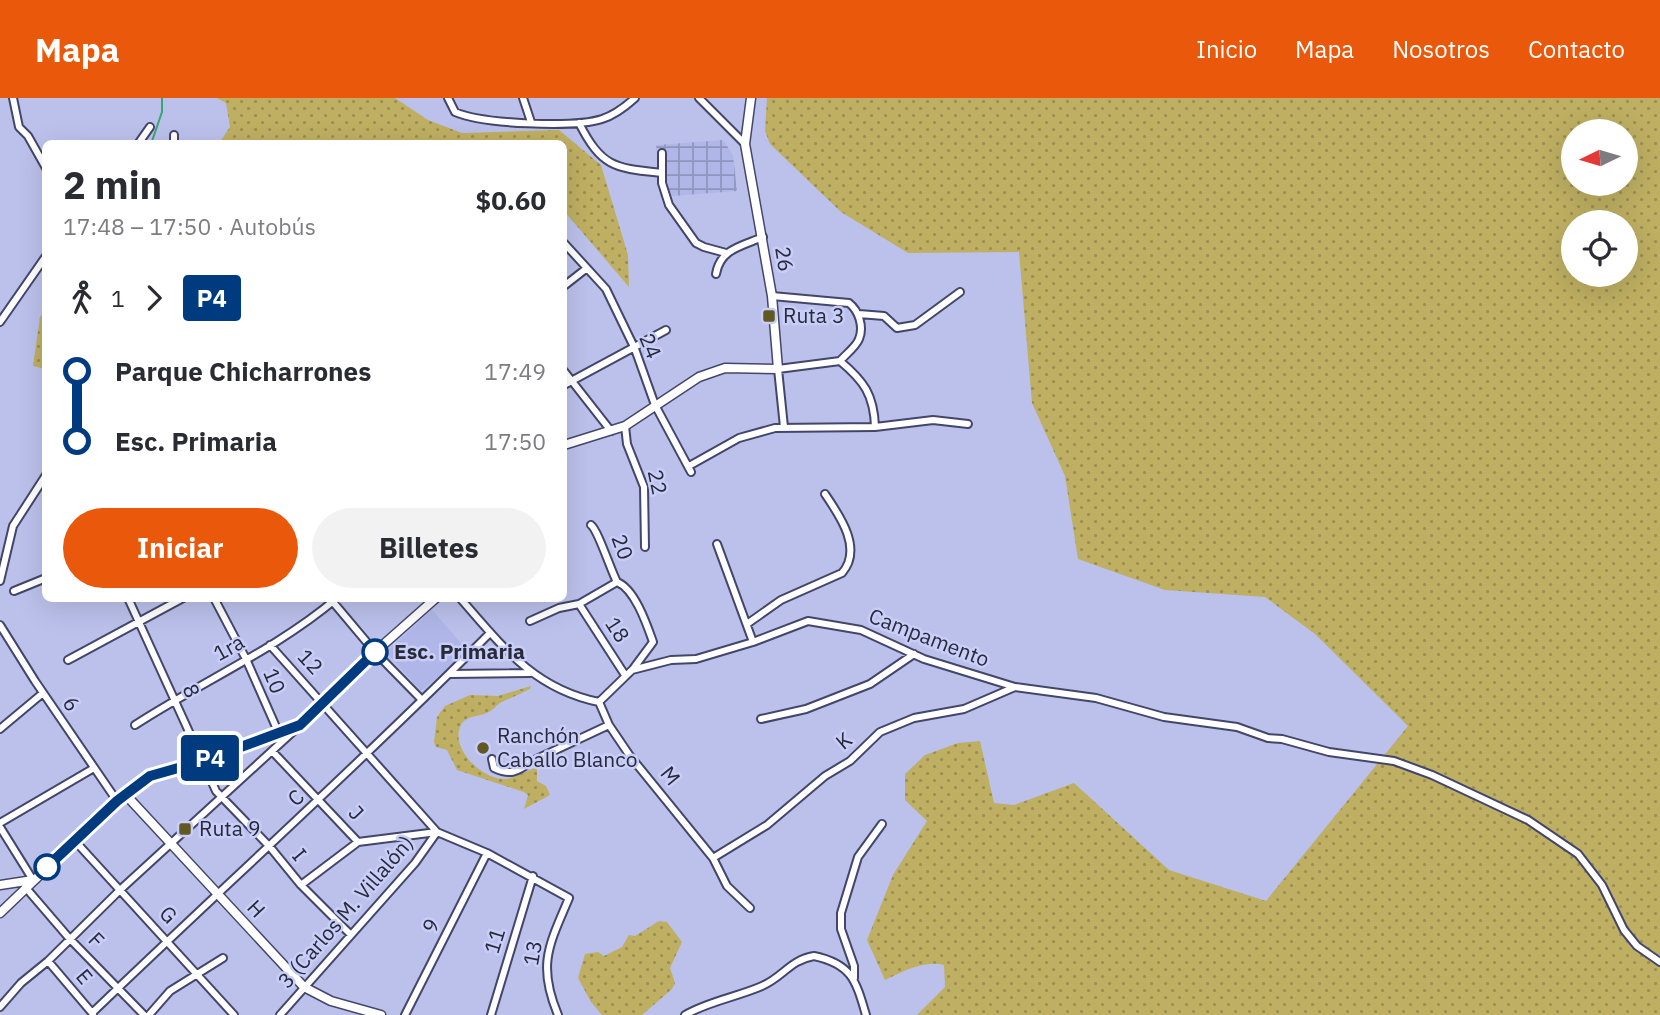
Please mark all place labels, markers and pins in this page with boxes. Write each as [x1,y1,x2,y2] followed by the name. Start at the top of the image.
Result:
[783,301,845,329] place label: Ruta 3
[761,308,777,324] marker: Ruta 3
[394,637,525,665] place label: Esc. Primaria
[362,639,388,665] marker: Esc. Primaria
[497,721,637,773] place label: Ranchón Caballo Blanco
[475,740,491,756] marker: Ranchón Caballo Blanco
[199,814,261,842] place label: Ruta 9
[177,821,193,837] marker: Ruta 9
[34,854,60,880] unlabelled marker

